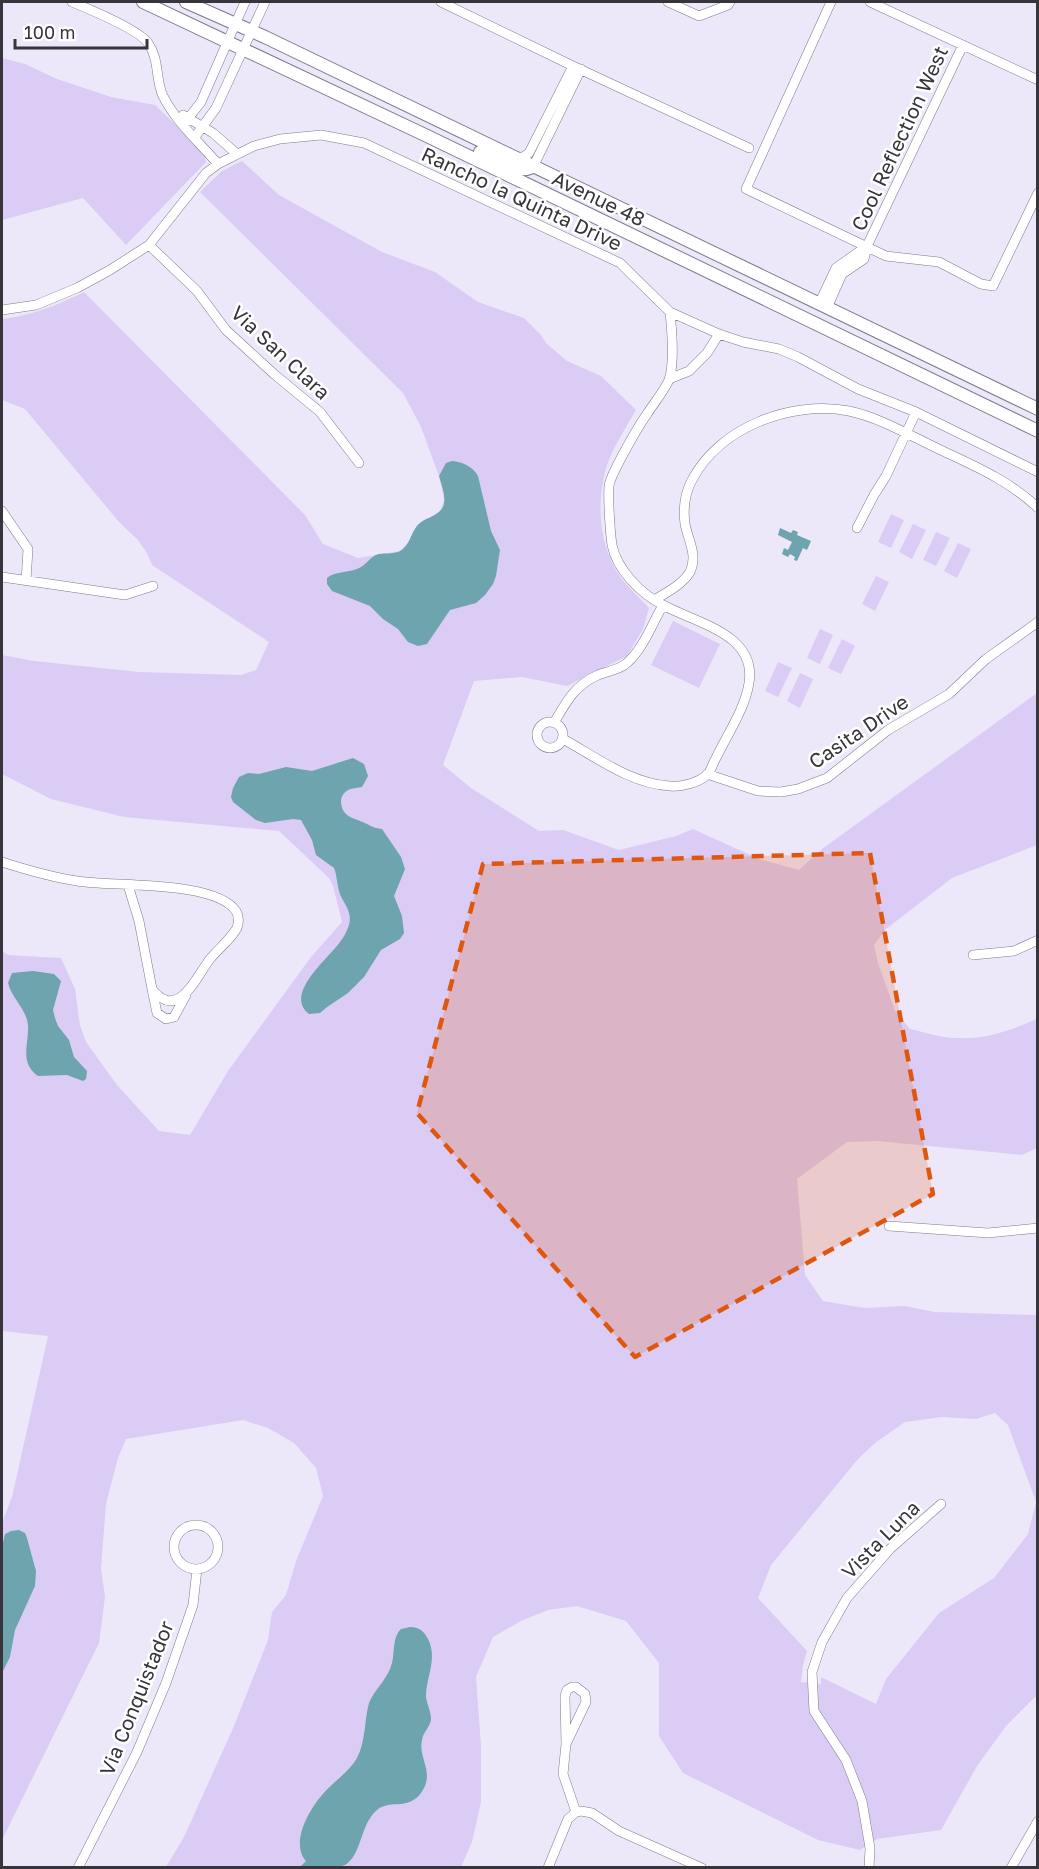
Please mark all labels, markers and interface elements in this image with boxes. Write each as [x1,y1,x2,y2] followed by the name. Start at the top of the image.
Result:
[15,12,147,50] scale bar
[24,21,75,43] text: 100 m
[846,42,952,234] street label: Cool Reflection West
[418,141,626,255] street label: Rancho la Quinta Drive
[549,165,649,231] street label: Avenue 48
[226,300,336,404] street label: Via San Clara
[804,689,912,773] street label: Casita Drive
[836,1495,924,1583] street label: Vista Luna
[94,1617,178,1779] street label: Via Conquistador

